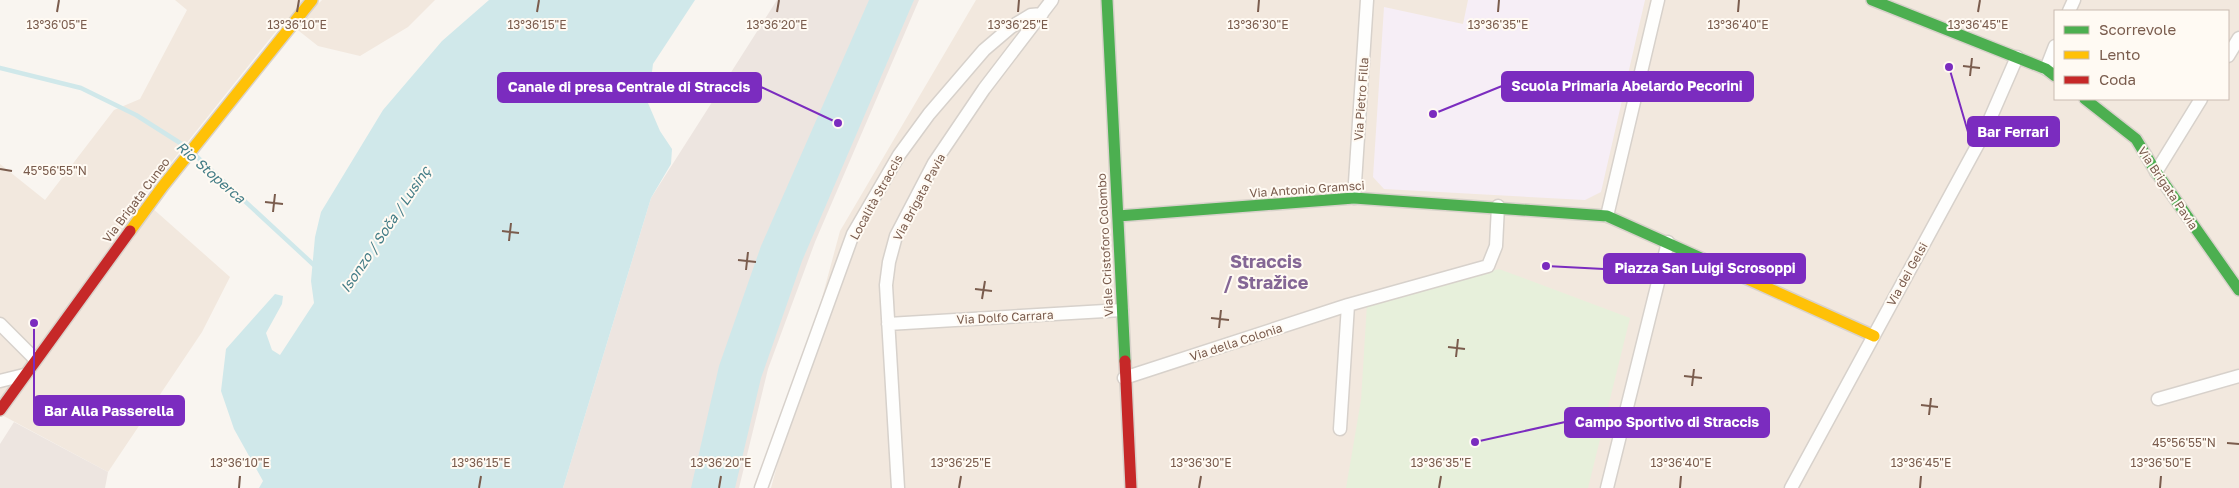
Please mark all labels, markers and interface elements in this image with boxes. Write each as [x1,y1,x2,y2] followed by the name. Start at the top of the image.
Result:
[2054,10,2229,100] legend
[27,17,87,32] text: 13°36'05"E
[267,17,327,32] text: 13°36'10"E
[507,17,567,32] text: 13°36'15"E
[747,17,807,32] text: 13°36'20"E
[988,17,1048,32] text: 13°36'25"E
[1228,17,1288,32] text: 13°36'30"E
[1468,17,1528,32] text: 13°36'35"E
[1707,17,1769,32] text: 13°36'40"E
[1948,17,2008,32] text: 13°36'45"E
[2099,20,2176,38] text: Scorrevole
[2099,45,2140,63] text: Lento
[1351,57,1371,141] street label: Via Pietro Filla
[2099,70,2136,88] text: Coda
[1502,72,1753,101] callout: Scuola Primaria Abelardo Pecorini
[498,73,761,102] callout: Canale di presa Centrale di Straccis
[1511,77,1743,94] text: Scuola Primaria Abelardo Pecorini
[508,78,750,95] text: Canale di presa Centrale di Straccis
[1968,117,2059,146] callout: Bar Ferrari
[1977,123,2049,140] text: Bar Ferrari
[173,138,250,207] water label: Rio Stoperca
[2135,144,2201,232] street label: Via Brigata Pavia
[890,151,948,243] street label: Via Brigata Pavia
[846,152,906,242] street label: Località Straccis
[99,155,173,245] street label: Via Brigata Cuneo
[336,162,434,295] water label: Isonzo / Soča / Lusinç
[23,163,87,178] text: 45°56'55"N
[1094,173,1116,317] street label: Viale Cristoforo Colombo
[1249,177,1365,201] street label: Via Antonio Gramsci
[1883,240,1931,308] street label: Via dei Gelsi
[1224,250,1309,293] district label: Straccis / Stražice
[1604,254,1805,283] callout: Piazza San Luigi Scrosoppi
[1614,259,1796,276] text: Piazza San Luigi Scrosoppi
[956,307,1054,327] street label: Via Dolfo Carrara
[1188,320,1284,364] street label: Via della Colonia
[34,396,184,425] callout: Bar Alla Passerella
[44,402,174,419] text: Bar Alla Passerella
[1565,408,1769,437] callout: Campo Sportivo di Straccis
[1575,413,1759,430] text: Campo Sportivo di Straccis
[2152,435,2216,450] text: 45°56'55"N
[210,455,270,470] text: 13°36'10"E
[451,455,511,470] text: 13°36'15"E
[691,455,751,470] text: 13°36'20"E
[931,455,991,470] text: 13°36'25"E
[1171,455,1231,470] text: 13°36'30"E
[1411,455,1471,470] text: 13°36'35"E
[1650,455,1712,470] text: 13°36'40"E
[1891,455,1951,470] text: 13°36'45"E
[2131,455,2191,470] text: 13°36'50"E

